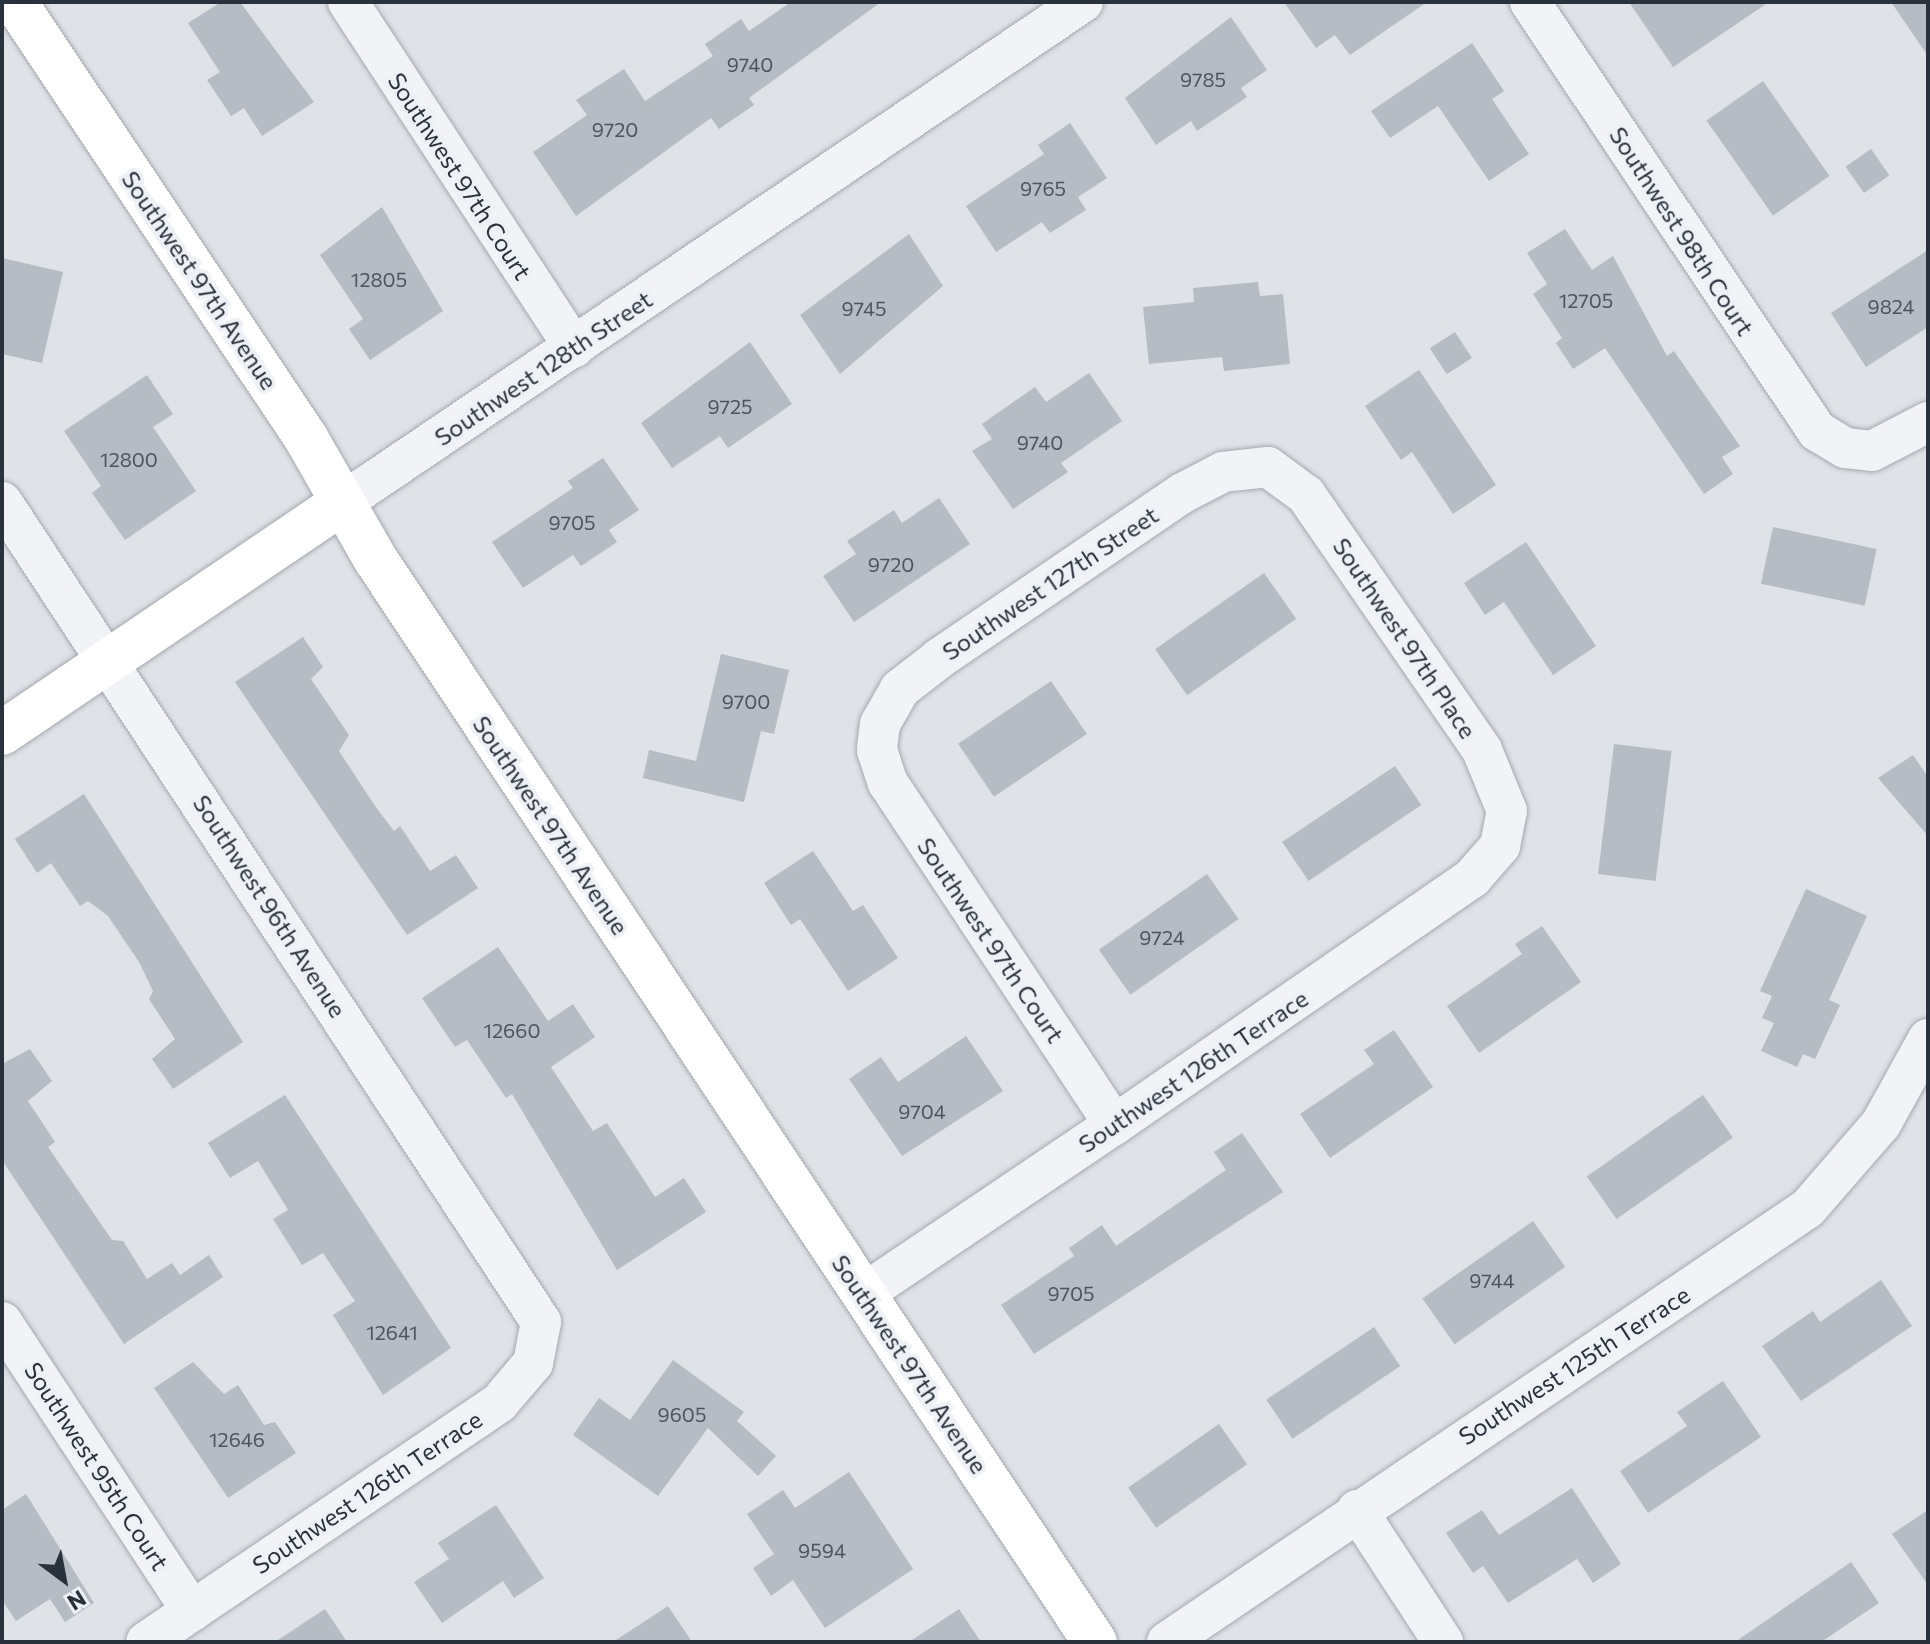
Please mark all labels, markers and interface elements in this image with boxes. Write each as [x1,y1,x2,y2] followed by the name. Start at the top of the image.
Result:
[727,52,773,76] house number: 9740
[382,67,538,285] street label: Southwest 97th Court
[1180,67,1226,91] house number: 9785
[592,117,638,141] house number: 9720
[1604,121,1760,341] street label: Southwest 98th Court
[116,165,284,395] street label: Southwest 97th Avenue
[1020,176,1066,200] house number: 9765
[351,267,407,291] house number: 12805
[429,284,657,452] street label: Southwest 128th Street
[1559,288,1613,312] house number: 12705
[1868,294,1914,318] house number: 9824
[842,296,886,320] house number: 9745
[707,394,753,418] house number: 9725
[1017,430,1063,454] house number: 9740
[100,447,158,471] house number: 12800
[937,500,1163,666] street label: Southwest 127th Street
[548,510,596,534] house number: 9705
[1327,532,1483,744] street label: Southwest 97th Place
[868,552,914,576] house number: 9720
[722,689,770,713] house number: 9700
[467,710,635,940] street label: Southwest 97th Avenue
[187,789,353,1023] street label: Southwest 96th Avenue
[912,832,1070,1048] street label: Southwest 97th Court
[1139,925,1185,949] house number: 9724
[1073,983,1313,1159] street label: Southwest 126th Terrace
[484,1018,540,1042] house number: 12660
[898,1099,946,1123] house number: 9704
[826,1249,994,1479] street label: Southwest 97th Avenue
[1469,1268,1515,1292] house number: 9744
[1453,1279,1695,1451] street label: Southwest 125th Terrace
[1047,1281,1095,1305] house number: 9705
[366,1320,418,1344] house number: 12641
[19,1357,175,1575] street label: Southwest 95th Court
[658,1402,706,1426] house number: 9605
[247,1404,487,1580] street label: Southwest 126th Terrace
[209,1427,265,1451] house number: 12646
[798,1538,846,1562] house number: 9594
[24,1540,104,1620] north arrow
[63,1585,91,1617] text: N

